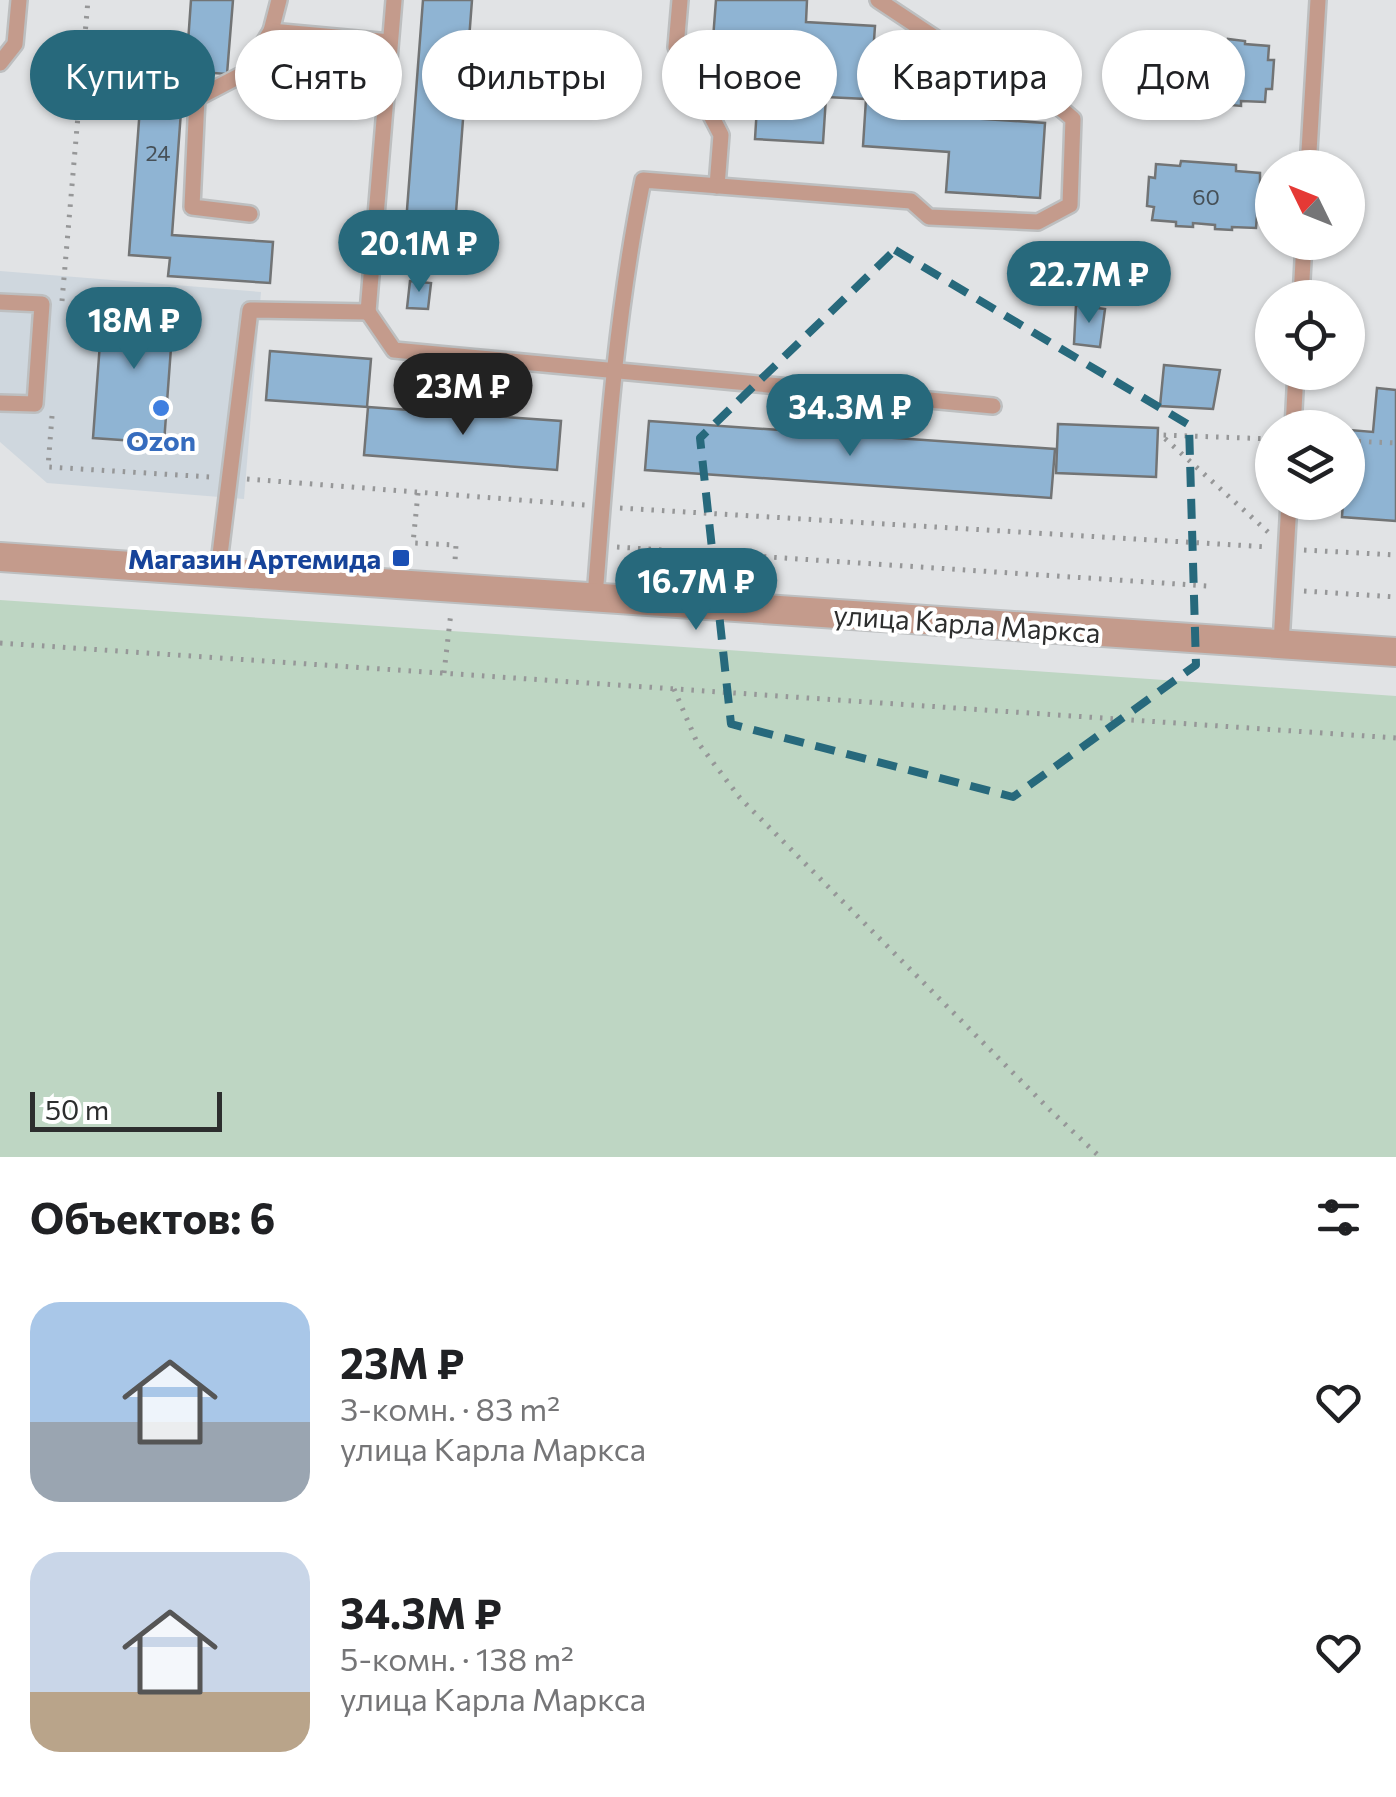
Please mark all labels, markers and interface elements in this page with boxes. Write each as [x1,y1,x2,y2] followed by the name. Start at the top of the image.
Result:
[30,30,215,120] chip: Купить
[235,30,402,120] chip: Снять
[422,30,642,120] chip: Фильтры
[662,30,837,120] chip: Новое
[857,30,1082,120] chip: Квартира
[1102,30,1245,120] chip: Дом
[145,139,171,166] house number: 24
[1255,150,1365,260] north arrow
[1255,150,1365,520] map controls
[1192,183,1220,210] house number: 60
[327,210,511,295] pin: 20.1M ₽
[360,222,478,262] text: 20.1M ₽
[997,241,1181,326] pin: 22.7M ₽
[1029,253,1149,293] text: 22.7M ₽
[1255,280,1365,390] button: locate
[64,287,204,372] pin: 18M ₽
[88,299,180,339] text: 18M ₽
[393,353,533,438] pin: 23M ₽
[416,365,510,405] text: 23M ₽
[758,374,942,459] pin: 34.3M ₽
[788,386,912,426] text: 34.3M ₽
[150,397,172,419] marker: Ozon
[1255,410,1365,520] button: layers
[126,423,196,457] place label: Ozon
[128,541,381,575] place label: Магазин Артемида
[390,547,412,569] marker: Магазин Артемида
[604,548,788,633] pin: 16.7M ₽
[637,560,755,600] text: 16.7M ₽
[832,597,1102,649] street label: улица Карла Маркса
[30,1087,222,1132] scale bar
[45,1092,109,1126] text: 50 m
[1311,1190,1366,1245] icon: filters
[30,1191,275,1243] text: Объектов: 6
[340,1336,465,1388] text: 23M ₽
[110,1342,230,1462] icon: home
[1311,1375,1366,1430] icon: heart
[340,1388,560,1428] text: 3-комн. · 83 m²
[340,1428,646,1468] text: улица Карла Маркса
[340,1586,502,1638] text: 34.3M ₽
[110,1592,230,1712] icon: home
[1311,1625,1366,1680] icon: heart
[340,1638,574,1678] text: 5-комн. · 138 m²
[340,1678,646,1718] text: улица Карла Маркса

